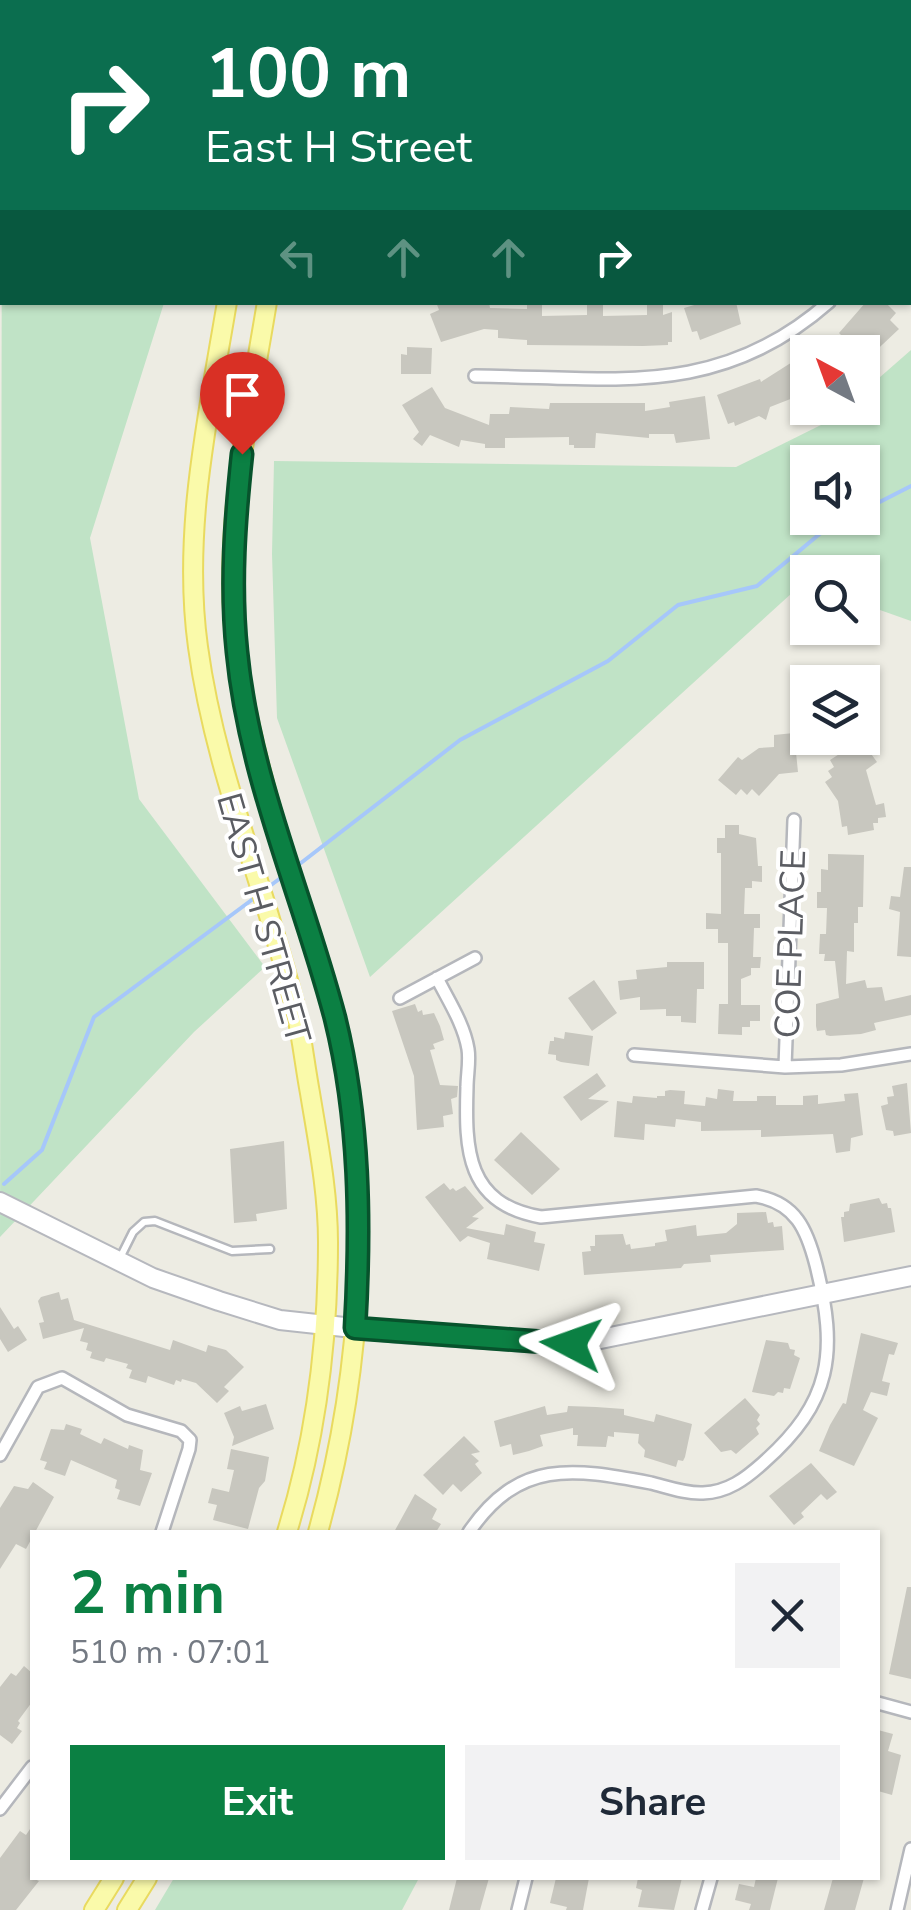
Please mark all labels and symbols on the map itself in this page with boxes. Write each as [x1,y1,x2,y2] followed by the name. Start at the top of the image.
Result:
[790,335,880,425] north arrow
[200,352,285,455] pin
[205,787,322,1049] street label: EAST H STREET
[764,849,817,1039] street label: COE PLACE
[519,1292,623,1396] position arrow

